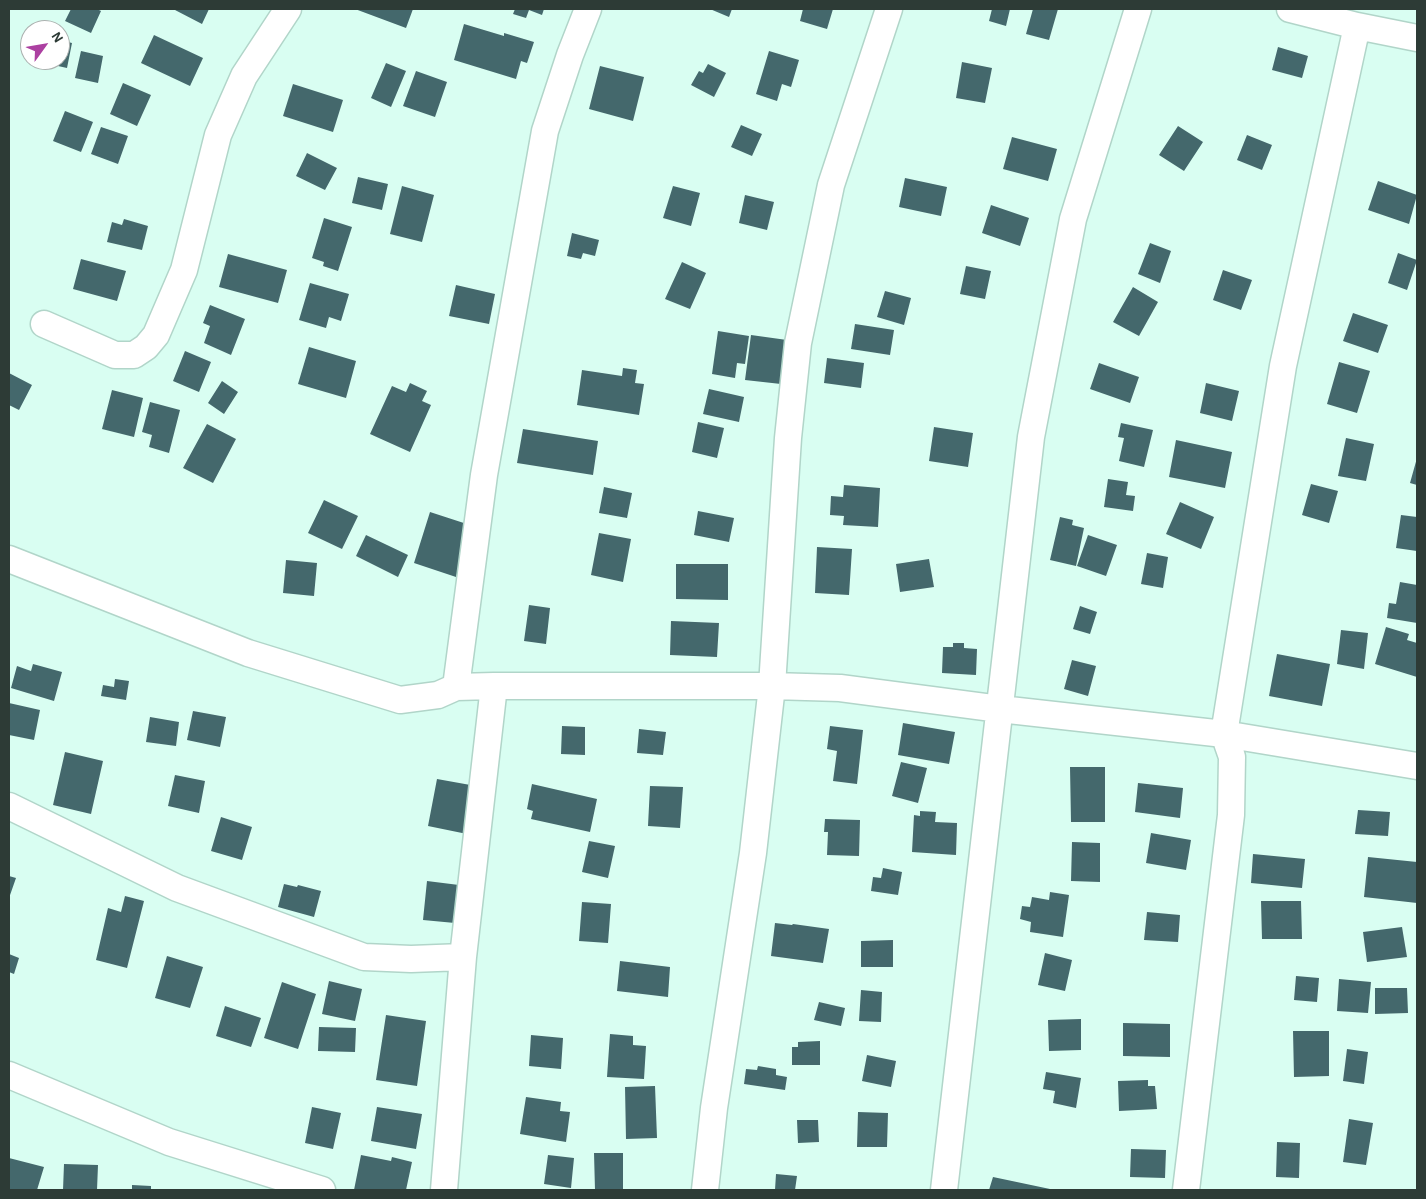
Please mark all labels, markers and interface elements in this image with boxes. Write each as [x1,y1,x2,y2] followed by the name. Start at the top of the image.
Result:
[20,20,70,70] north arrow
[48,30,65,45] text: N

